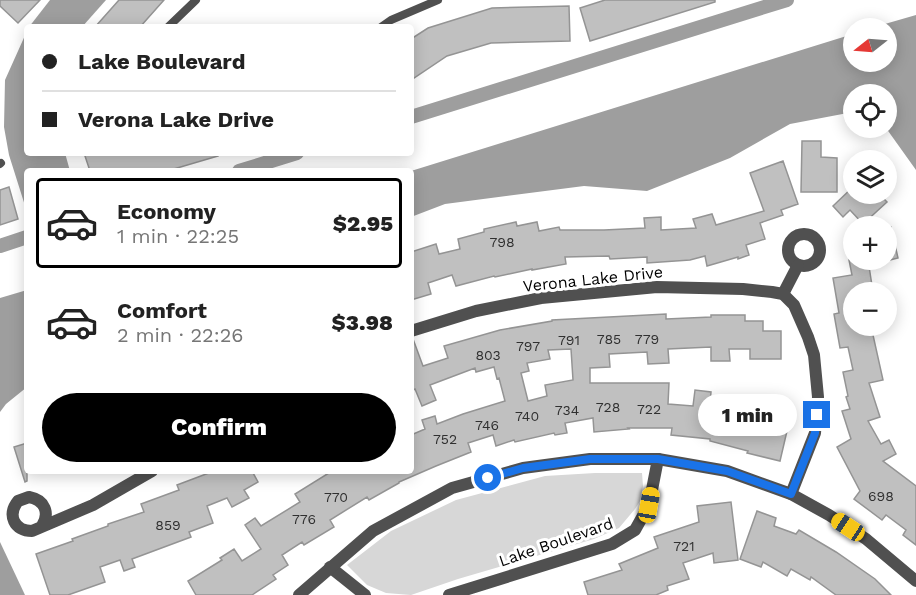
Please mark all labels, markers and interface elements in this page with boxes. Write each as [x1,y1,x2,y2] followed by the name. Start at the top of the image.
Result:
[843,18,897,72] north arrow
[843,18,897,336] map controls
[78,49,245,74] text: Lake Boulevard
[843,84,897,138] button: locate
[78,107,274,132] text: Verona Lake Drive
[843,150,897,204] button: layers
[45,196,99,250] icon: car
[117,199,216,224] text: Economy
[333,211,393,236] text: $2.95
[843,216,897,270] button: +
[117,224,239,248] text: 1 min · 22:25
[489,234,515,250] house number: 798
[522,262,664,296] street label: Verona Lake Drive
[843,282,897,336] button: −
[45,295,99,349] icon: car
[117,298,207,323] text: Comfort
[332,310,393,335] text: $3.98
[117,323,243,347] text: 2 min · 22:26
[597,331,621,347] house number: 785
[635,331,659,347] house number: 779
[558,332,580,348] house number: 791
[516,338,540,354] house number: 797
[475,347,501,363] house number: 803
[42,393,396,462] button: Confirm
[697,394,796,436] callout: 1 min
[596,399,620,415] house number: 728
[637,401,661,417] house number: 722
[803,401,830,428] route end
[555,402,579,418] house number: 734
[722,403,773,427] text: 1 min
[515,408,539,424] house number: 740
[475,417,499,433] house number: 746
[433,431,457,447] house number: 752
[474,464,501,491] route start
[637,486,661,524] car
[868,488,894,504] house number: 698
[324,489,348,505] house number: 770
[828,510,868,544] car
[292,511,316,527] house number: 776
[496,514,616,570] street label: Lake Boulevard
[155,517,181,533] house number: 859
[673,538,695,554] house number: 721

